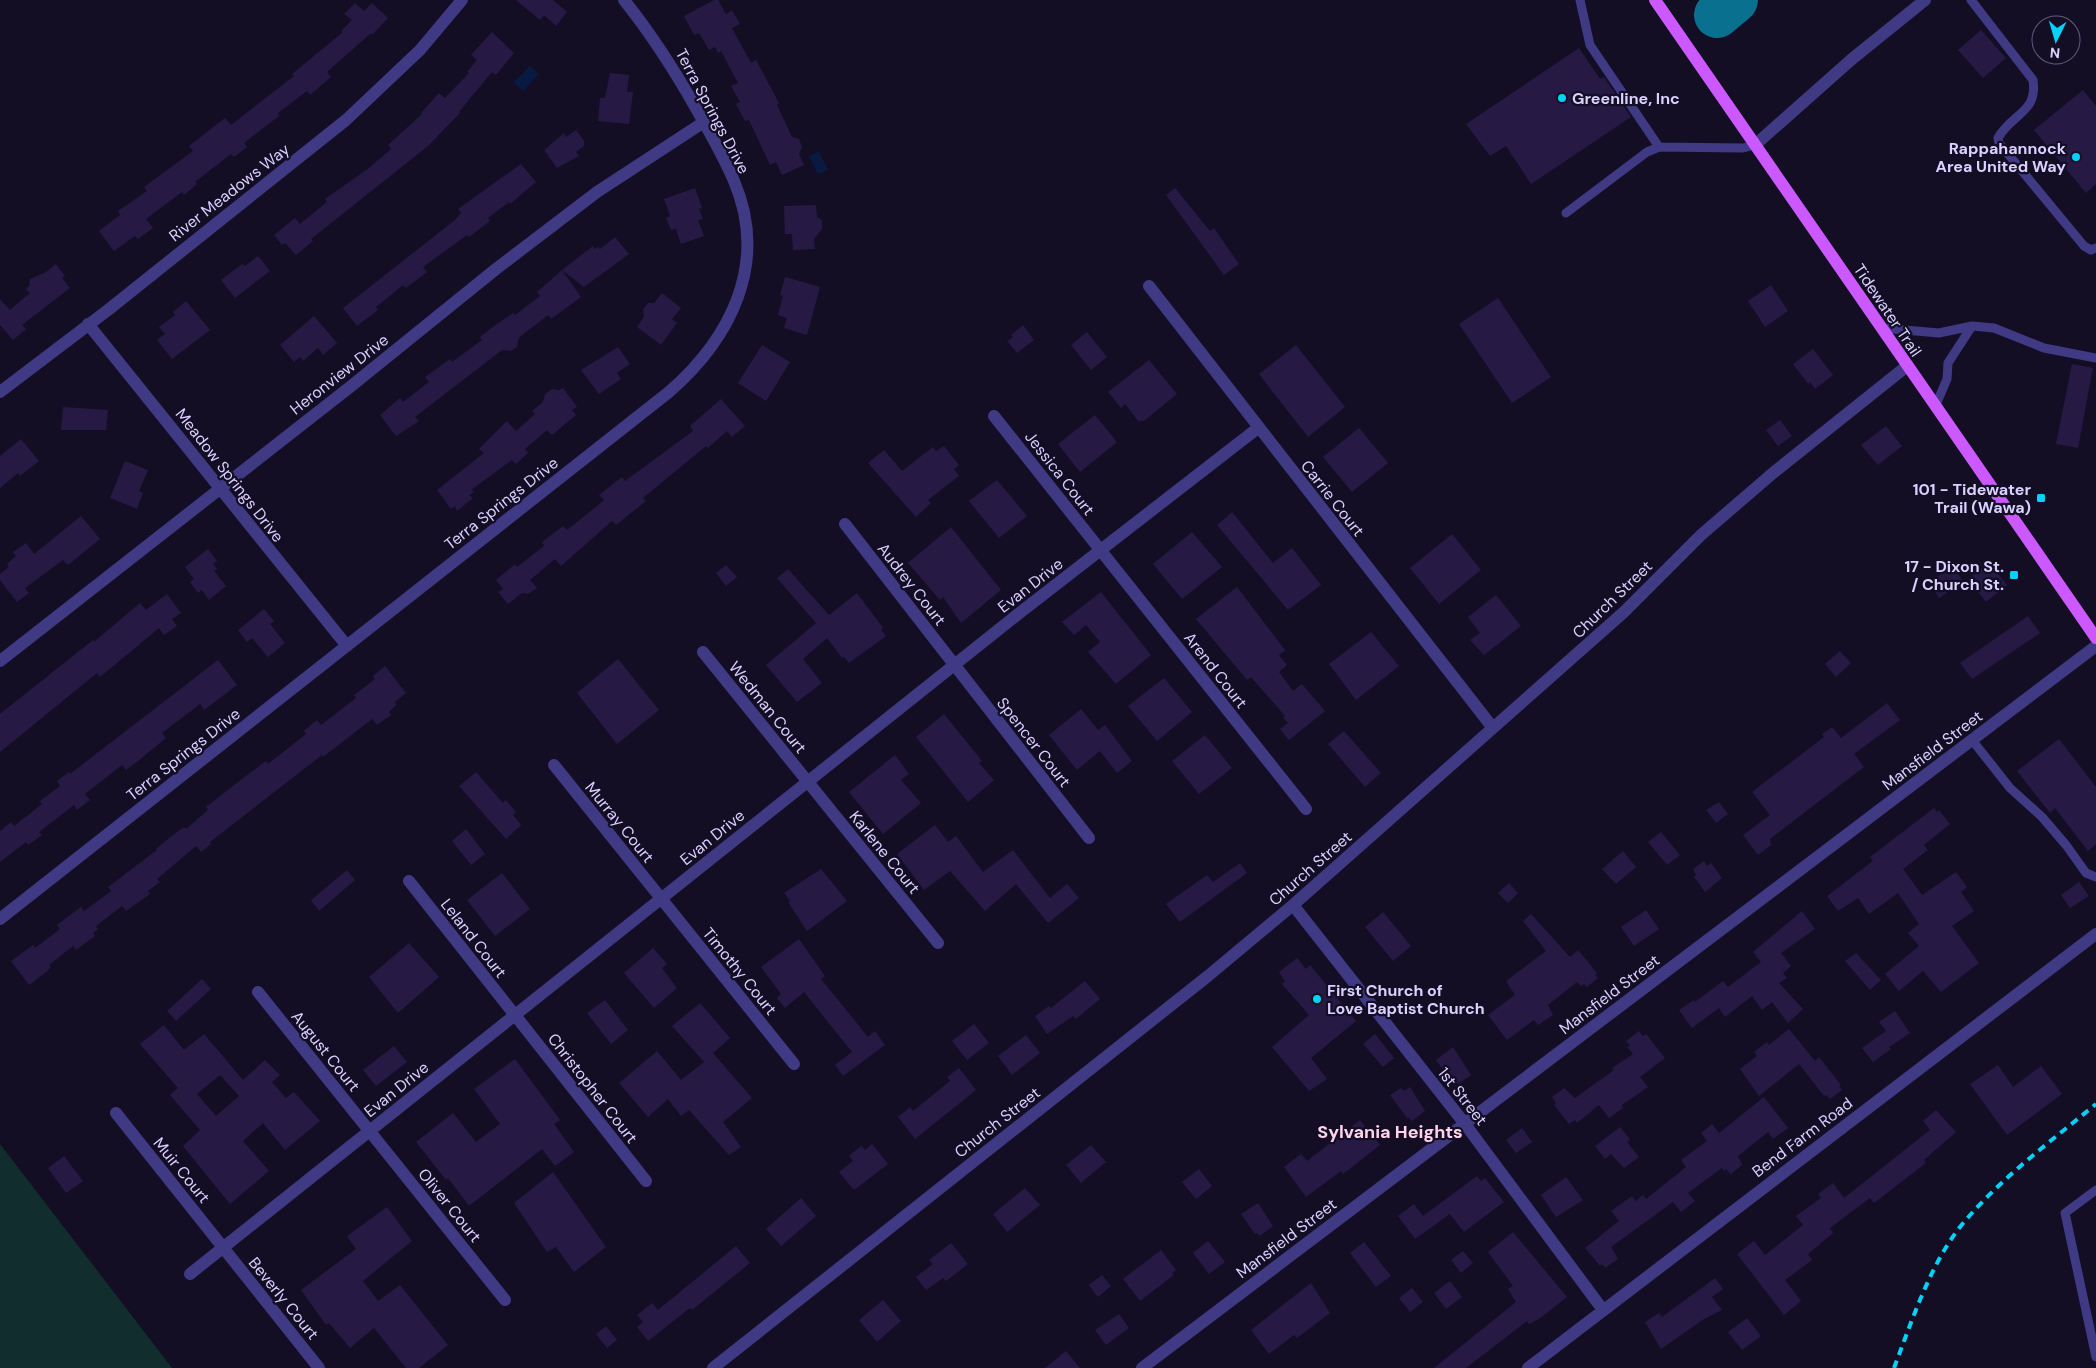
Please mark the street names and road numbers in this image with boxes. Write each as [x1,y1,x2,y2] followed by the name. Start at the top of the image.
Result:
[671,45,754,177] street label: Terra Springs Drive
[165,139,294,246] street label: River Meadows Way
[1849,260,1926,361] street label: Tidewater Trail
[286,329,393,419] street label: Heronview Drive
[171,404,288,546] street label: Meadow Springs Drive
[1020,427,1099,520] street label: Jessica Court
[440,452,562,554] street label: Terra Springs Drive
[1296,456,1369,541] street label: Carrie Court
[873,539,951,630] street label: Audrey Court
[993,553,1067,617] street label: Evan Drive
[1568,556,1657,643] street label: Church Street
[1179,628,1252,713] street label: Arend Court
[724,657,811,758] street label: Wedman Court
[992,693,1075,791] street label: Spencer Court
[122,703,244,805] street label: Terra Springs Drive
[1878,706,1987,795] street label: Mansfield Street
[580,777,659,867] street label: Murray Court
[676,805,749,870] street label: Evan Drive
[845,806,925,898] street label: Karlene Court
[1264,827,1356,910] street label: Church Street
[436,894,511,982] street label: Leland Court
[698,923,781,1019] street label: Timothy Court
[1555,950,1664,1039] street label: Mansfield Street
[287,1007,365,1096] street label: August Court
[543,1029,642,1148] street label: Christopher Court
[360,1057,433,1122] street label: Evan Drive
[1433,1063,1492,1130] street label: 1st Street
[950,1082,1045,1163] street label: Church Street
[1748,1093,1857,1182] street label: Bend Farm Road
[149,1133,215,1208] street label: Muir Court
[413,1164,486,1247] street label: Oliver Court
[1232,1194,1341,1283] street label: Mansfield Street
[244,1253,323,1344] street label: Beverly Court

